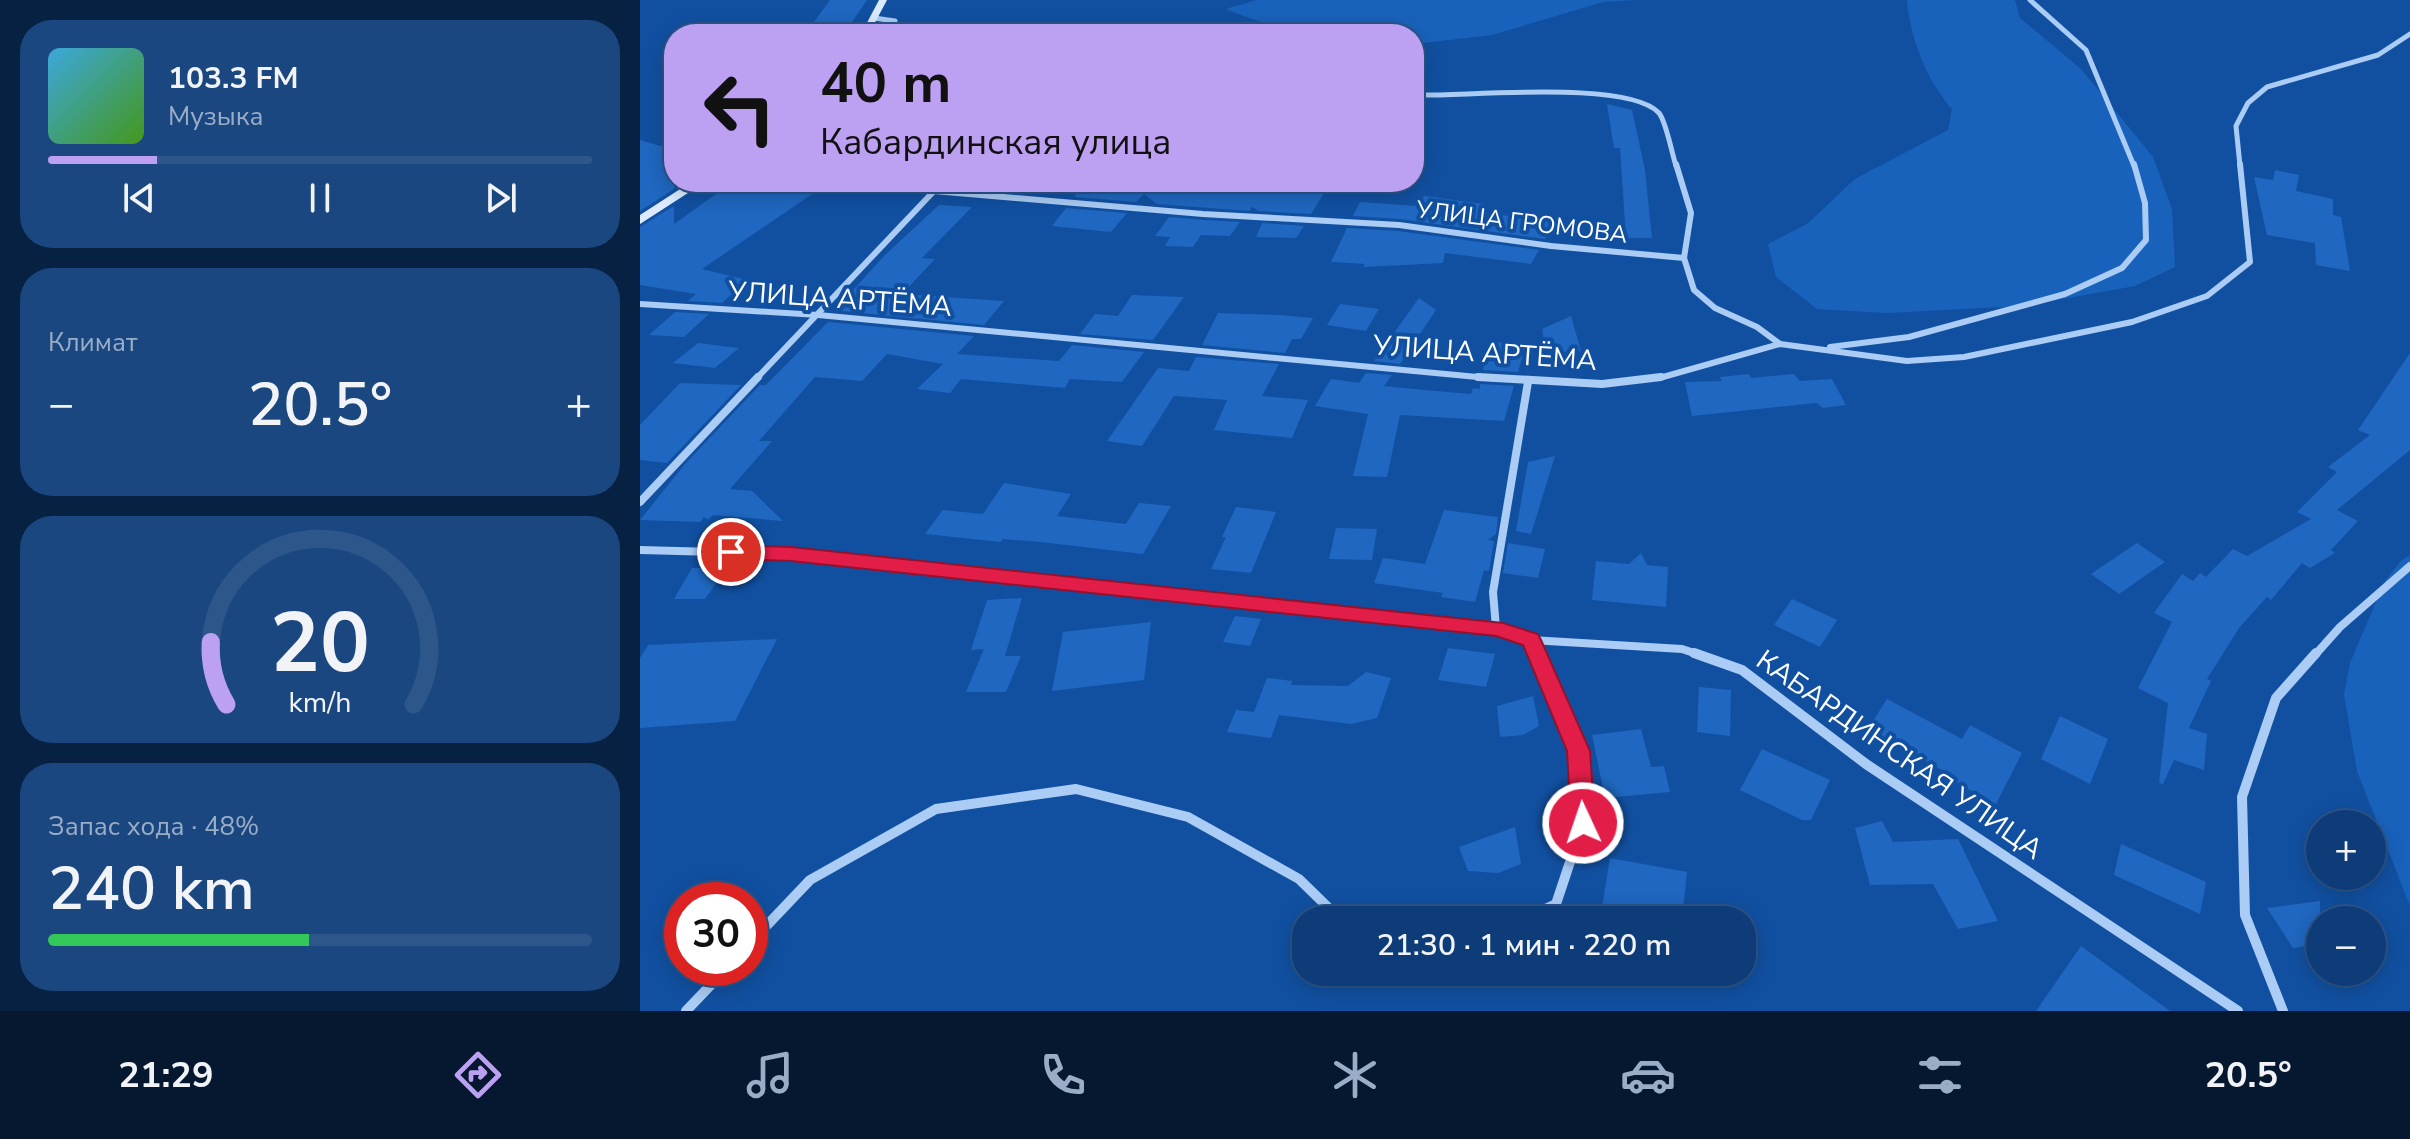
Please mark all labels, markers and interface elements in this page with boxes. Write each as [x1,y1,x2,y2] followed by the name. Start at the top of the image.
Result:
[820,45,951,122] text: 40 m
[688,56,792,160] icon: left
[168,58,298,99] text: 103.3 FM
[168,99,263,134] text: Музыка
[820,118,1172,167] text: Кабардинская улица
[117,176,161,220] icon: previous
[298,176,342,220] icon: pause
[479,176,523,220] icon: next
[1414,193,1630,251] street label: УЛИЦА ГРОМОВА
[726,272,953,326] street label: УЛИЦА АРТЁМА
[48,325,137,360] text: Климат
[1371,326,1598,380] street label: УЛИЦА АРТЁМА
[248,364,392,446] text: 20.5°
[48,375,74,435] text: −
[566,375,592,435] text: +
[697,518,765,586] pin
[709,530,753,574] icon: arrive
[270,587,370,700] text: 20
[1749,641,2050,868] street label: КАБАРДИНСКАЯ УЛИЦА
[289,684,351,723] text: km/h
[1541,781,1625,865] position arrow
[48,809,259,844] text: Запас хода · 48%
[2306,810,2386,986] map controls
[2306,810,2386,890] button: +
[48,848,255,930] text: 240 km
[664,882,768,986] speed limit sign: 30
[2306,906,2386,986] button: −
[1377,925,1671,966] text: 21:30 · 1 мин · 220 m
[450,1047,506,1103] icon: directions
[742,1047,798,1103] icon: music
[1035,1047,1091,1103] icon: phone
[1327,1047,1383,1103] icon: climate
[1620,1047,1676,1103] icon: car
[1912,1047,1968,1103] icon: filters
[118,1051,214,1100] text: 21:29
[2204,1051,2292,1100] text: 20.5°

